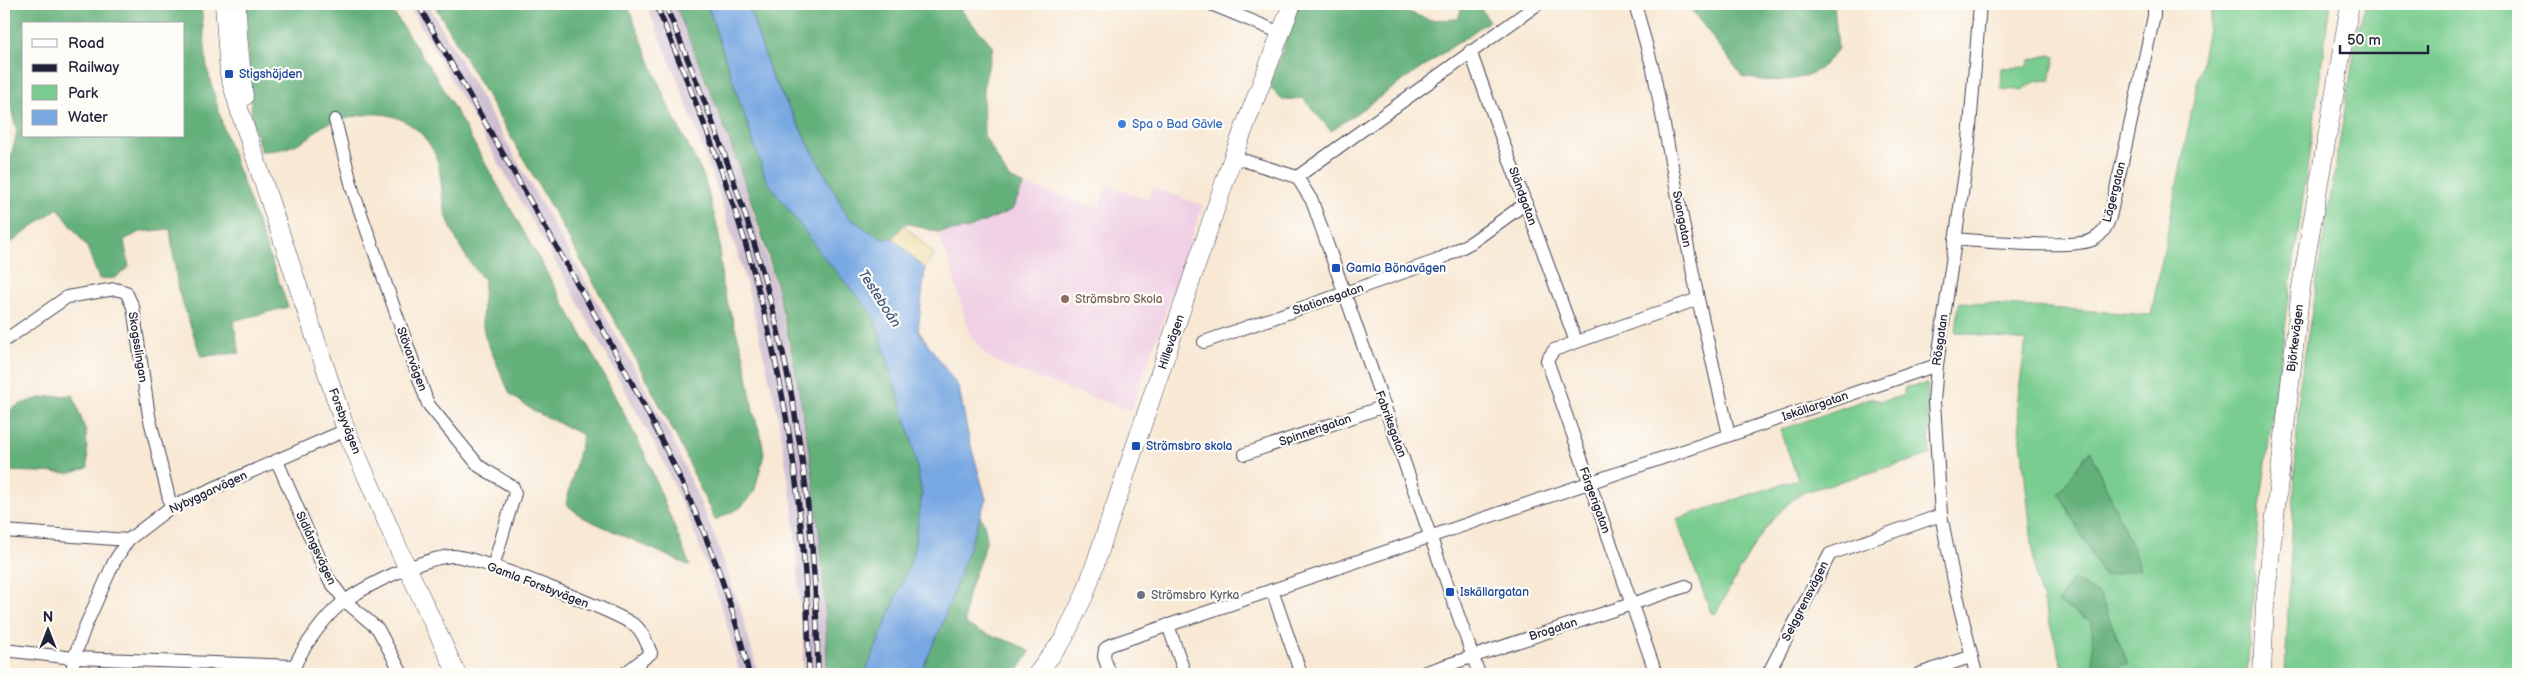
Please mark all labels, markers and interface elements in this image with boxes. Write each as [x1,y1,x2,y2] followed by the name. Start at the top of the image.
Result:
[22,22,185,138] legend
[2340,22,2427,54] scale bar
[2347,31,2381,50] text: 50 m
[68,34,104,53] text: Road
[68,58,119,77] text: Railway
[239,67,303,82] place label: Stigshöjden
[223,68,235,80] marker: Stigshöjden
[68,84,99,103] text: Park
[68,108,108,127] text: Water
[1132,117,1223,132] place label: Spa o Bad Gävle
[1116,118,1128,130] marker: Spa o Bad Gävle
[2100,160,2129,224] street label: Lägergatan
[1505,165,1540,228] street label: Sländgatan
[1669,190,1694,249] street label: Svangatan
[1346,261,1446,276] place label: Gamla Bönavägen
[1330,262,1342,274] marker: Gamla Bönavägen
[855,266,905,331] water label: Testeboån
[1291,280,1366,319] street label: Stationsgatan
[1075,292,1163,307] place label: Strömsbro Skola
[1059,293,1071,305] marker: Strömsbro Skola
[2284,303,2307,373] street label: Björkevägen
[125,311,151,384] street label: Skogsslingan
[1155,312,1188,372] street label: Hillevägen
[1929,313,1952,367] street label: Rösgatan
[393,325,430,394] street label: Stövarvägen
[325,386,364,456] street label: Forsbyvägen
[1780,388,1850,425] street label: Iskällargatan
[1372,389,1410,460] street label: Fabriksgatan
[1277,411,1353,450] street label: Spinnerigatan
[1146,439,1233,454] place label: Strömsbro skola
[1130,440,1142,452] marker: Strömsbro skola
[1576,465,1614,536] street label: Färgerigatan
[167,468,250,517] street label: Nybyggarvägen
[292,509,339,587] street label: Sidlångsvägen
[1779,558,1832,644] street label: Selggrensvägen
[485,559,591,612] street label: Gamla Forsbyvägen
[1460,585,1529,600] place label: Iskällargatan
[1444,586,1456,598] marker: Iskällargatan
[1151,588,1239,603] place label: Strömsbro Kyrka
[1135,589,1147,601] marker: Strömsbro Kyrka
[22,606,72,656] north arrow
[43,609,53,626] text: N
[1527,615,1579,644] street label: Brogatan

